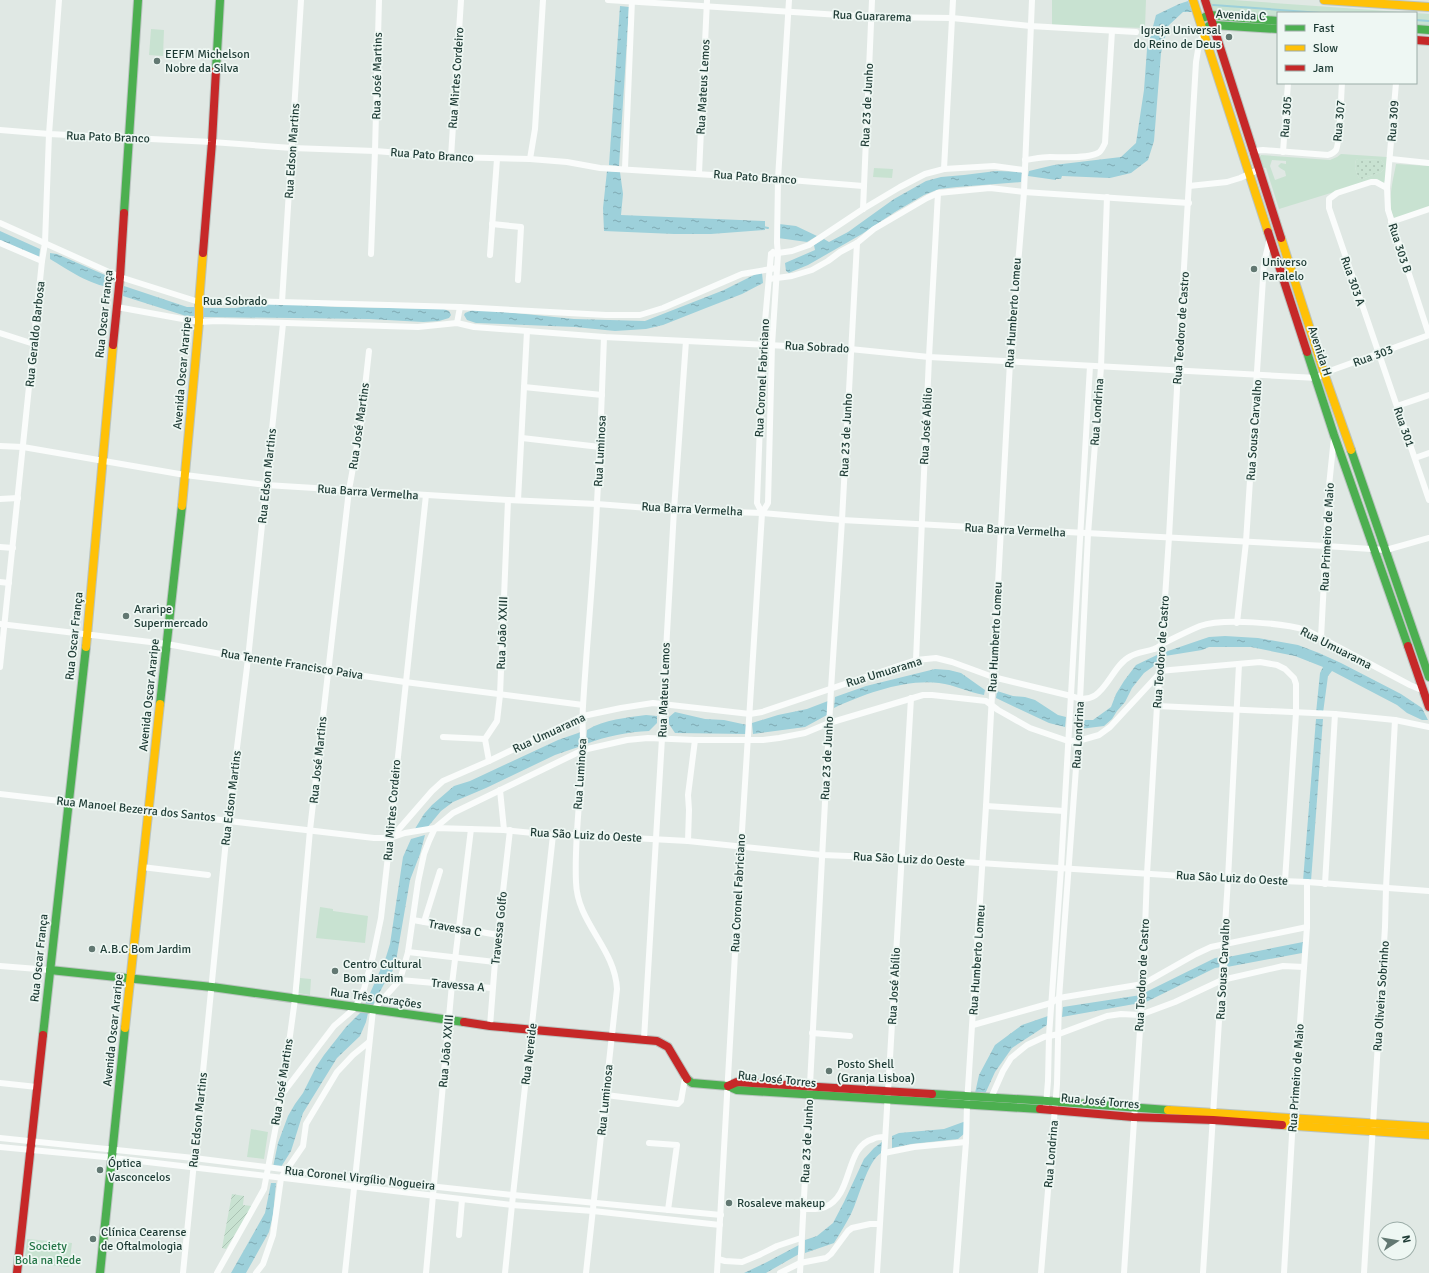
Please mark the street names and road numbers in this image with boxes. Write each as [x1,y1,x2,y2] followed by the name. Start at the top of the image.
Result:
[1215,7,1267,24] street label: Avenida C
[832,8,912,25] street label: Rua Guararema
[445,27,468,129] street label: Rua Mirtes Cordeiro
[369,32,386,120] street label: Rua José Martins
[694,39,713,135] street label: Rua Mateus Lemos
[858,63,877,147] street label: Rua 23 de Junho
[1278,96,1295,138] street label: Rua 305
[1330,100,1349,142] street label: Rua 307
[1385,100,1402,142] street label: Rua 309
[282,103,303,199] street label: Rua Edson Martins
[66,129,150,146] street label: Rua Pato Branco
[390,145,474,166] street label: Rua Pato Branco
[713,167,797,188] street label: Rua Pato Branco
[1384,221,1415,275] street label: Rua 303 B
[1337,254,1368,309] street label: Rua 303 A
[1002,257,1025,369] street label: Rua Humberto Lomeu
[92,269,117,359] street label: Rua Oscar França
[1170,271,1193,385] street label: Rua Teodoro de Castro
[22,280,49,388] street label: Rua Geraldo Barbosa
[203,294,267,309] street label: Rua Sobrado
[170,316,195,430] street label: Avenida Oscar Araripe
[752,318,773,438] street label: Rua Coronel Fabriciano
[1304,324,1335,378] street label: Avenida H
[784,338,850,357] street label: Rua Sobrado
[1351,342,1395,371] street label: Rua 303
[1088,378,1107,446] street label: Rua Londrina
[1243,379,1266,481] street label: Rua Sousa Carvalho
[346,382,373,470] street label: Rua José Martins
[917,387,936,465] street label: Rua José Abílio
[837,393,856,477] street label: Rua 23 de Junho
[1390,405,1417,449] street label: Rua 301
[591,415,610,487] street label: Rua Luminosa
[255,428,280,524] street label: Rua Edson Martins
[317,481,419,504] street label: Rua Barra Vermelha
[1317,482,1338,592] street label: Rua Primeiro de Maio
[641,499,743,520] street label: Rua Barra Vermelha
[964,520,1066,541] street label: Rua Barra Vermelha
[985,581,1006,693] street label: Rua Humberto Lomeu
[62,591,87,681] street label: Rua Oscar França
[1150,595,1173,709] street label: Rua Teodoro de Castro
[494,596,511,670] street label: Rua João XXIII
[1297,624,1374,673] street label: Rua Umuarama
[136,638,163,752] street label: Avenida Oscar Araripe
[655,642,674,738] street label: Rua Mateus Lemos
[220,646,364,683] street label: Rua Tenente Francisco Paiva
[844,654,924,691] street label: Rua Umuarama
[1069,701,1088,769] street label: Rua Londrina
[510,710,588,757] street label: Rua Umuarama
[306,716,331,804] street label: Rua José Martins
[818,716,837,800] street label: Rua 23 de Junho
[571,738,590,810] street label: Rua Luminosa
[218,750,245,846] street label: Rua Edson Martins
[381,759,404,861] street label: Rua Mirtes Cordeiro
[55,794,216,825] street label: Rua Manoel Bezerra dos Santos
[530,825,642,846] street label: Rua São Luiz do Oeste
[728,833,749,953] street label: Rua Coronel Fabriciano
[853,849,965,870] street label: Rua São Luiz do Oeste
[1176,868,1288,889] street label: Rua São Luiz do Oeste
[488,891,511,965] street label: Travessa Golfo
[966,904,989,1016] street label: Rua Humberto Lomeu
[27,913,52,1003] street label: Rua Oscar França
[427,916,482,941] street label: Travessa C
[1132,918,1153,1032] street label: Rua Teodoro de Castro
[1213,918,1234,1020] street label: Rua Sousa Carvalho
[1370,940,1393,1052] street label: Rua Oliveira Sobrinho
[885,947,904,1025] street label: Rua José Abílio
[100,973,127,1087] street label: Avenida Oscar Araripe
[431,976,486,995] street label: Travessa A
[329,985,423,1012] street label: Rua Três Corações
[436,1014,457,1088] street label: Rua João XXIII
[518,1022,541,1086] street label: Rua Nereide
[1285,1023,1308,1133] street label: Rua Primeiro de Maio
[268,1038,297,1126] street label: Rua José Martins
[594,1064,617,1136] street label: Rua Luminosa
[737,1068,817,1091] street label: Rua José Torres
[186,1072,211,1168] street label: Rua Edson Martins
[1060,1091,1140,1112] street label: Rua José Torres
[798,1099,817,1183] street label: Rua 23 de Junho
[1041,1120,1062,1188] street label: Rua Londrina
[284,1163,436,1194] street label: Rua Coronel Virgílio Nogueira

